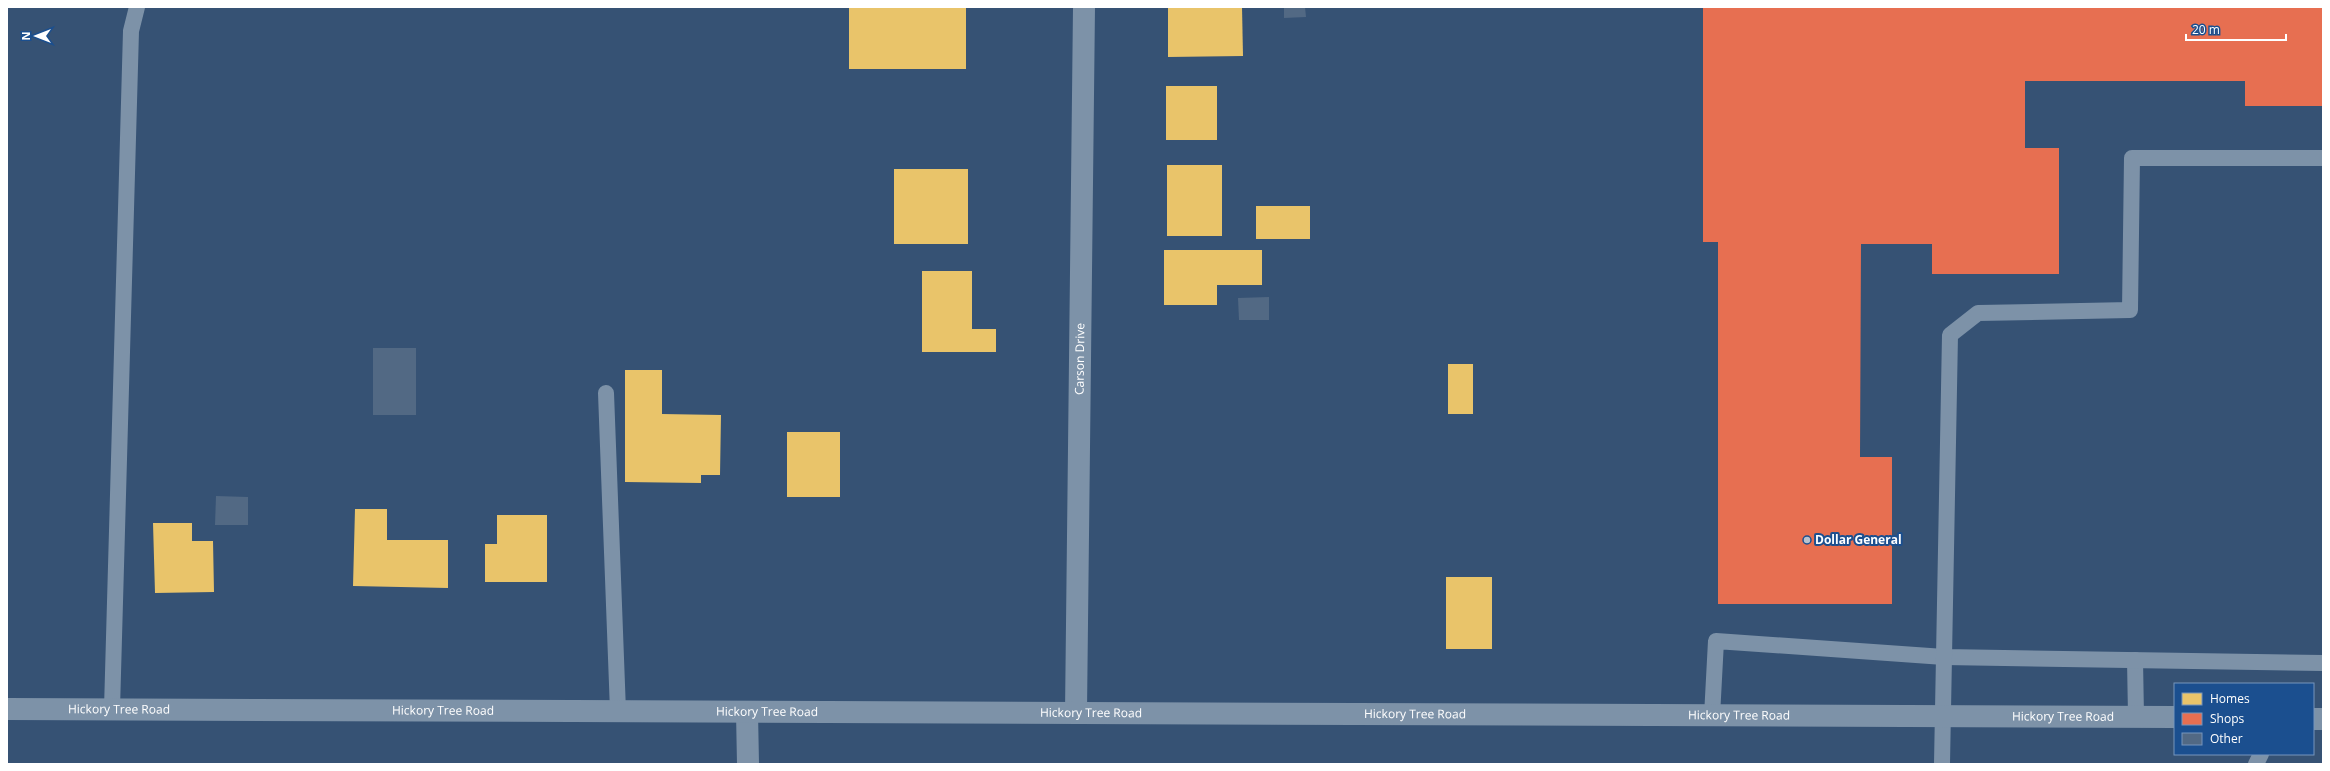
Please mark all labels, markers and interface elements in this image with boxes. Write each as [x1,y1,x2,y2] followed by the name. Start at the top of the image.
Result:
[16,16,56,56] north arrow
[2186,16,2286,42] scale bar
[2192,21,2220,38] text: 20 m
[18,32,33,40] text: N
[1071,323,1088,395] street label: Carson Drive
[1815,531,1902,548] place label: Dollar General
[1802,535,1812,545] marker: Dollar General
[2174,683,2314,755] legend
[2210,690,2250,707] text: Homes
[68,700,170,718] street label: Hickory Tree Road
[392,701,494,719] street label: Hickory Tree Road
[716,703,818,720] street label: Hickory Tree Road
[1040,704,1142,721] street label: Hickory Tree Road
[1364,705,1466,722] street label: Hickory Tree Road
[1688,706,1790,724] street label: Hickory Tree Road
[2012,707,2114,725] street label: Hickory Tree Road
[2210,710,2245,727] text: Shops
[2210,730,2243,747] text: Other

